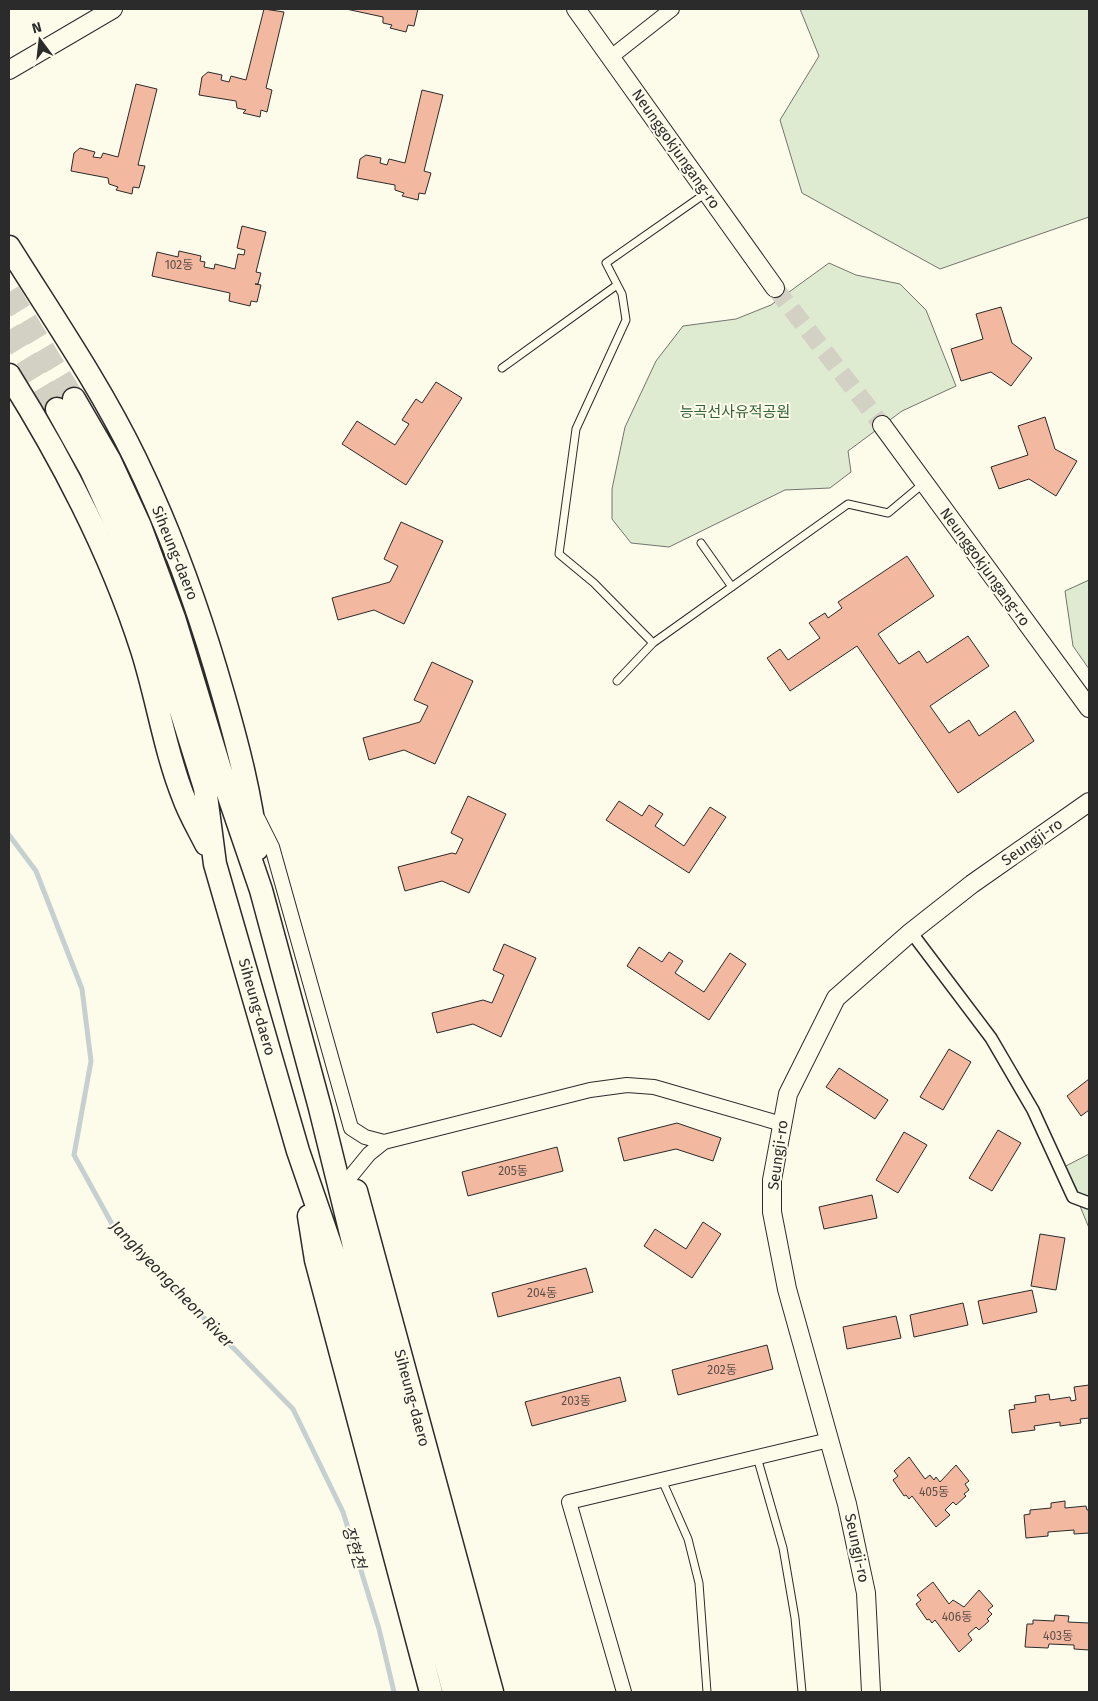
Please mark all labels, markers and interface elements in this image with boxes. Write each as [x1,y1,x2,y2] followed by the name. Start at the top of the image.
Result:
[15,15,65,65] north arrow
[30,19,43,37] text: N
[628,86,724,212] street label: Neunggokjungang-ro
[165,258,193,272] house number: 102동
[680,403,790,421] park label: 능곡선사유적공원
[148,503,202,603] street label: Siheung-daero
[936,504,1034,630] street label: Neunggokjungang-ro
[998,814,1066,870] street label: Seungji-ro
[235,956,279,1058] street label: Siheung-daero
[764,1119,792,1191] street label: Seungji-ro
[498,1164,528,1178] house number: 205동
[106,1216,238,1352] water label: Janghyeongcheon River
[527,1286,557,1300] house number: 204동
[390,1347,434,1449] street label: Siheung-daero
[707,1363,737,1377] house number: 202동
[561,1394,591,1408] house number: 203동
[919,1485,949,1499] house number: 405동
[841,1512,873,1584] street label: Seungji-ro
[338,1523,370,1573] water label: 장현천
[942,1610,972,1624] house number: 406동
[1043,1629,1073,1643] house number: 403동

